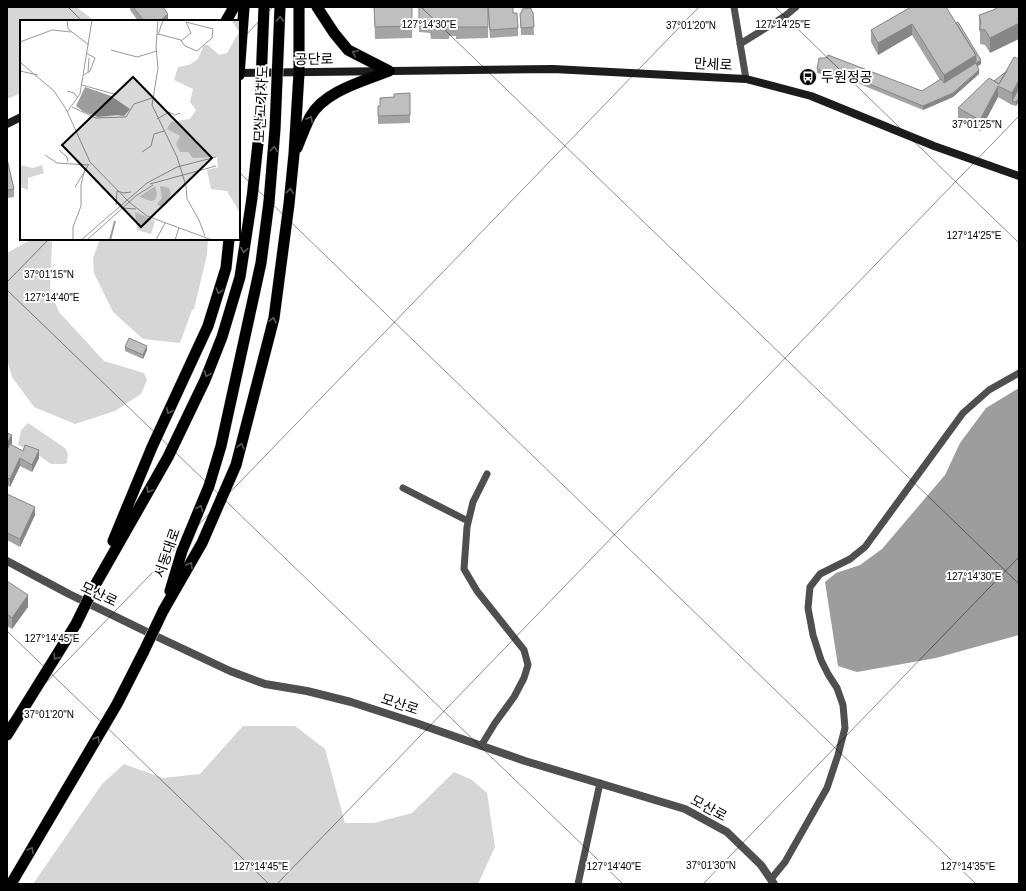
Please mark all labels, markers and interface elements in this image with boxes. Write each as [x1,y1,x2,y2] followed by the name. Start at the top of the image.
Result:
[275,16,284,22] one-way arrow
[401,19,457,30] text: 127°14'30"E
[755,19,811,30] text: 127°14'25"E
[20,20,240,240] inset map
[666,20,716,31] text: 37°01'20"N
[351,50,359,58] one-way arrow
[295,51,334,67] street label: 공단로
[693,55,733,73] street label: 만세로
[251,65,271,143] street label: 모산고가차도
[798,67,818,87] bus stop icon: 두원정공
[821,69,873,85] place label: 두원정공
[305,116,313,123] one-way arrow
[952,119,1002,130] text: 37°01'25"N
[269,146,278,152] one-way arrow
[285,188,294,194] one-way arrow
[946,230,1002,241] text: 127°14'25"E
[240,247,249,253] one-way arrow
[24,269,74,280] text: 37°01'15"N
[215,287,224,294] one-way arrow
[24,292,80,303] text: 127°14'40"E
[269,317,277,323] one-way arrow
[204,370,212,378] one-way arrow
[166,406,174,414] one-way arrow
[236,442,245,449] one-way arrow
[146,486,153,493] one-way arrow
[195,504,203,511] one-way arrow
[151,526,183,580] street label: 서동대로
[185,562,192,569] one-way arrow
[946,571,1002,582] text: 127°14'30"E
[78,579,120,609] street label: 모산로
[24,633,80,644] text: 127°14'45"E
[53,653,60,660] one-way arrow
[379,690,421,718] street label: 모산로
[24,709,74,720] text: 37°01'20"N
[92,736,99,743] one-way arrow
[688,792,730,824] street label: 모산로
[26,847,33,854] one-way arrow
[686,860,736,871] text: 37°01'30"N
[233,861,289,872] text: 127°14'45"E
[586,861,642,872] text: 127°14'40"E
[940,861,996,872] text: 127°14'35"E

